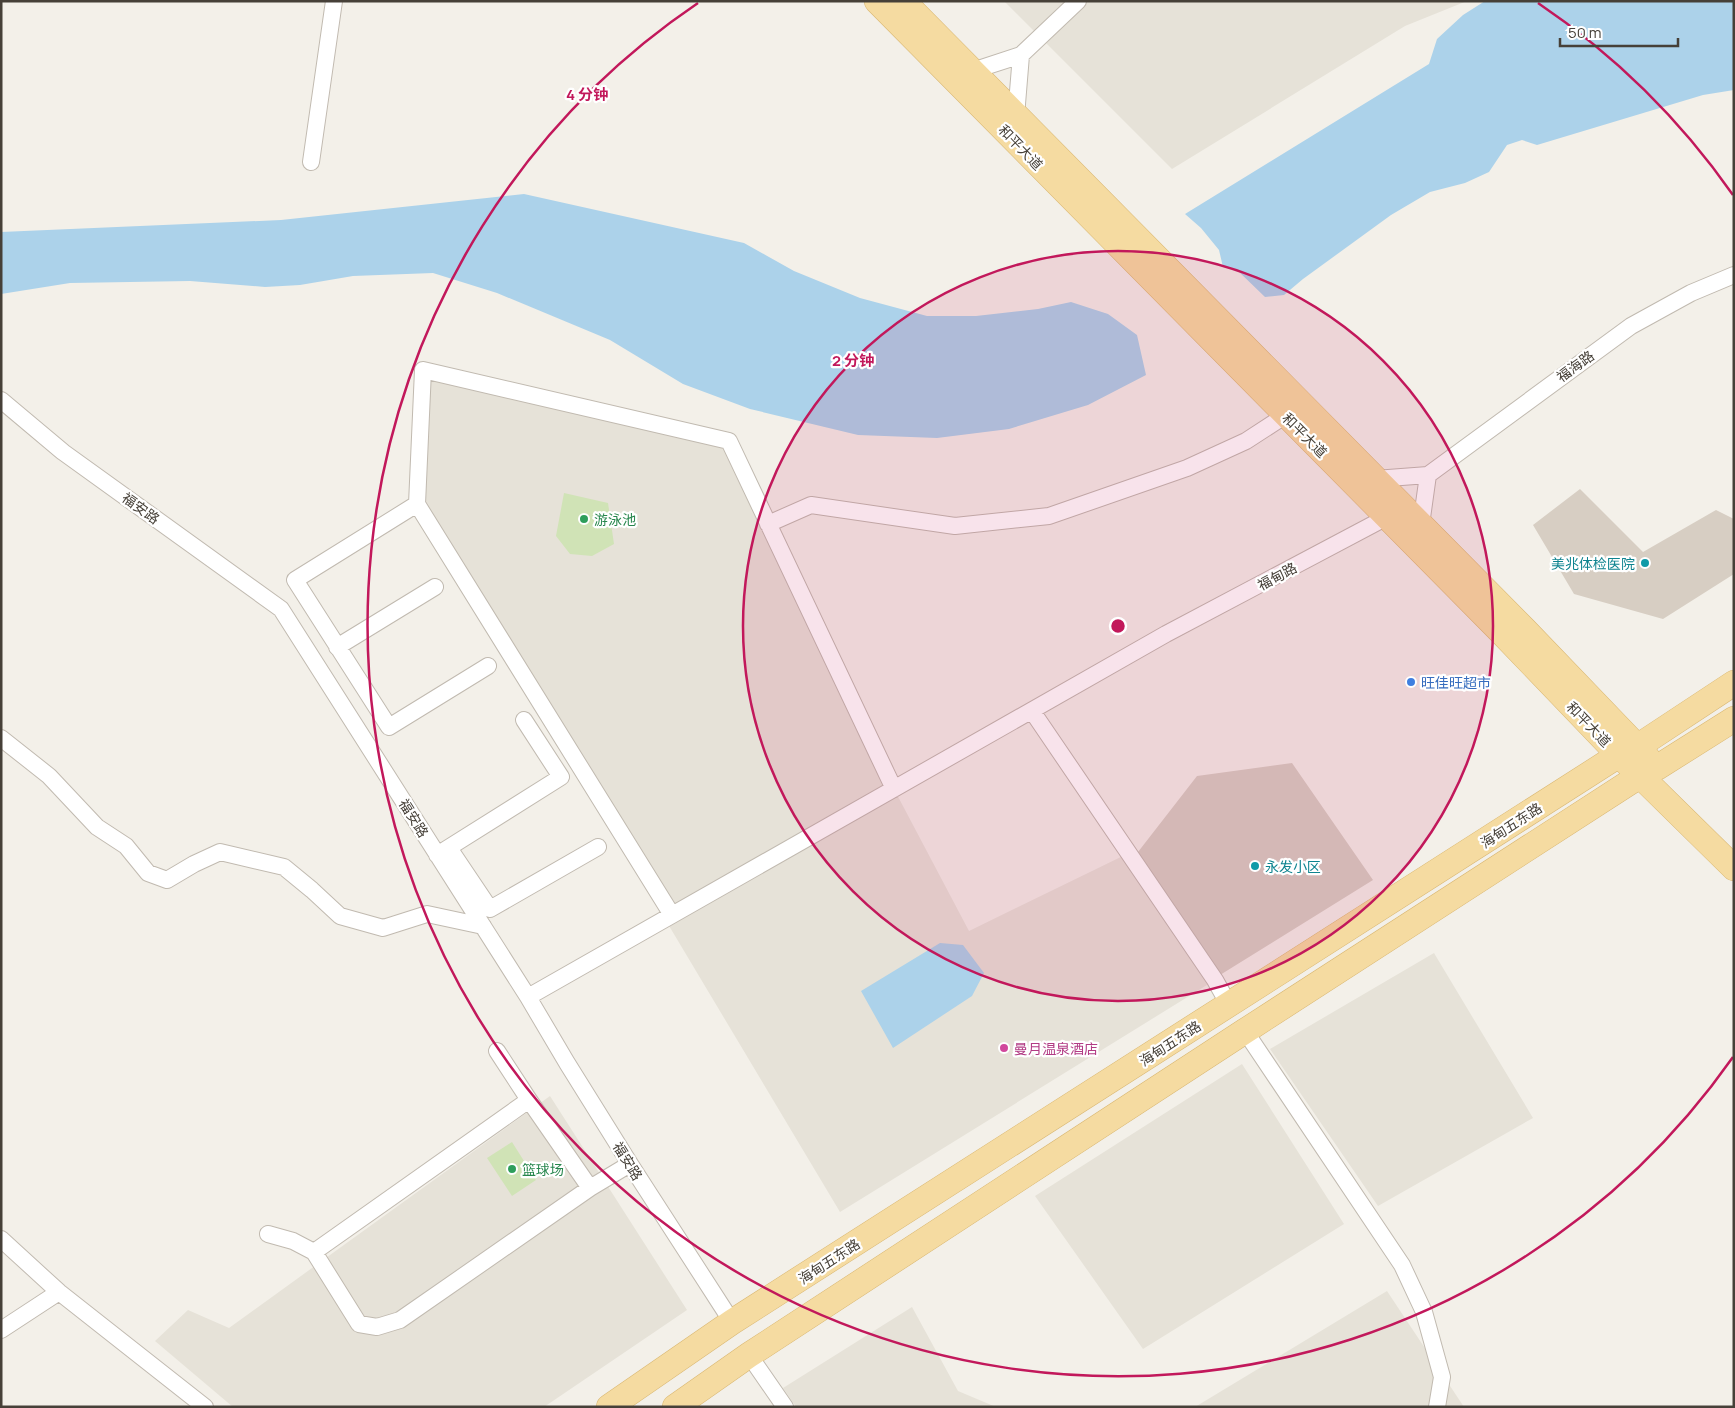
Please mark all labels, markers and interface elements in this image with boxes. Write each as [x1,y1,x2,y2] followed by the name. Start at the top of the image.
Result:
[1560,15,1678,47] scale bar
[1568,22,1602,43] text: 50 m
[566,84,608,105] text: 4 分钟
[995,120,1047,174] street label: 和平大道
[1552,346,1598,386] street label: 福海路
[832,350,874,371] text: 2 分钟
[1278,408,1332,462] street label: 和平大道
[118,488,164,528] street label: 福安路
[594,510,636,529] place label: 游泳池
[578,513,590,525] marker: 游泳池
[1551,554,1635,573] place label: 美兆体检医院
[1639,557,1651,569] marker: 美兆体检医院
[1254,558,1300,594] street label: 福甸路
[1109,617,1127,635] centre of rings
[1421,673,1491,692] place label: 旺佳旺超市
[1405,676,1417,688] marker: 旺佳旺超市
[1563,697,1615,751] street label: 和平大道
[395,795,433,841] street label: 福安路
[1476,798,1546,852] street label: 海甸五东路
[1265,857,1321,876] place label: 永发小区
[1249,860,1261,872] marker: 永发小区
[1135,1016,1205,1070] street label: 海甸五东路
[1014,1039,1098,1058] place label: 曼月温泉酒店
[998,1042,1010,1054] marker: 曼月温泉酒店
[609,1138,647,1184] street label: 福安路
[522,1160,564,1179] place label: 篮球场
[506,1163,518,1175] marker: 篮球场
[794,1234,864,1288] street label: 海甸五东路

